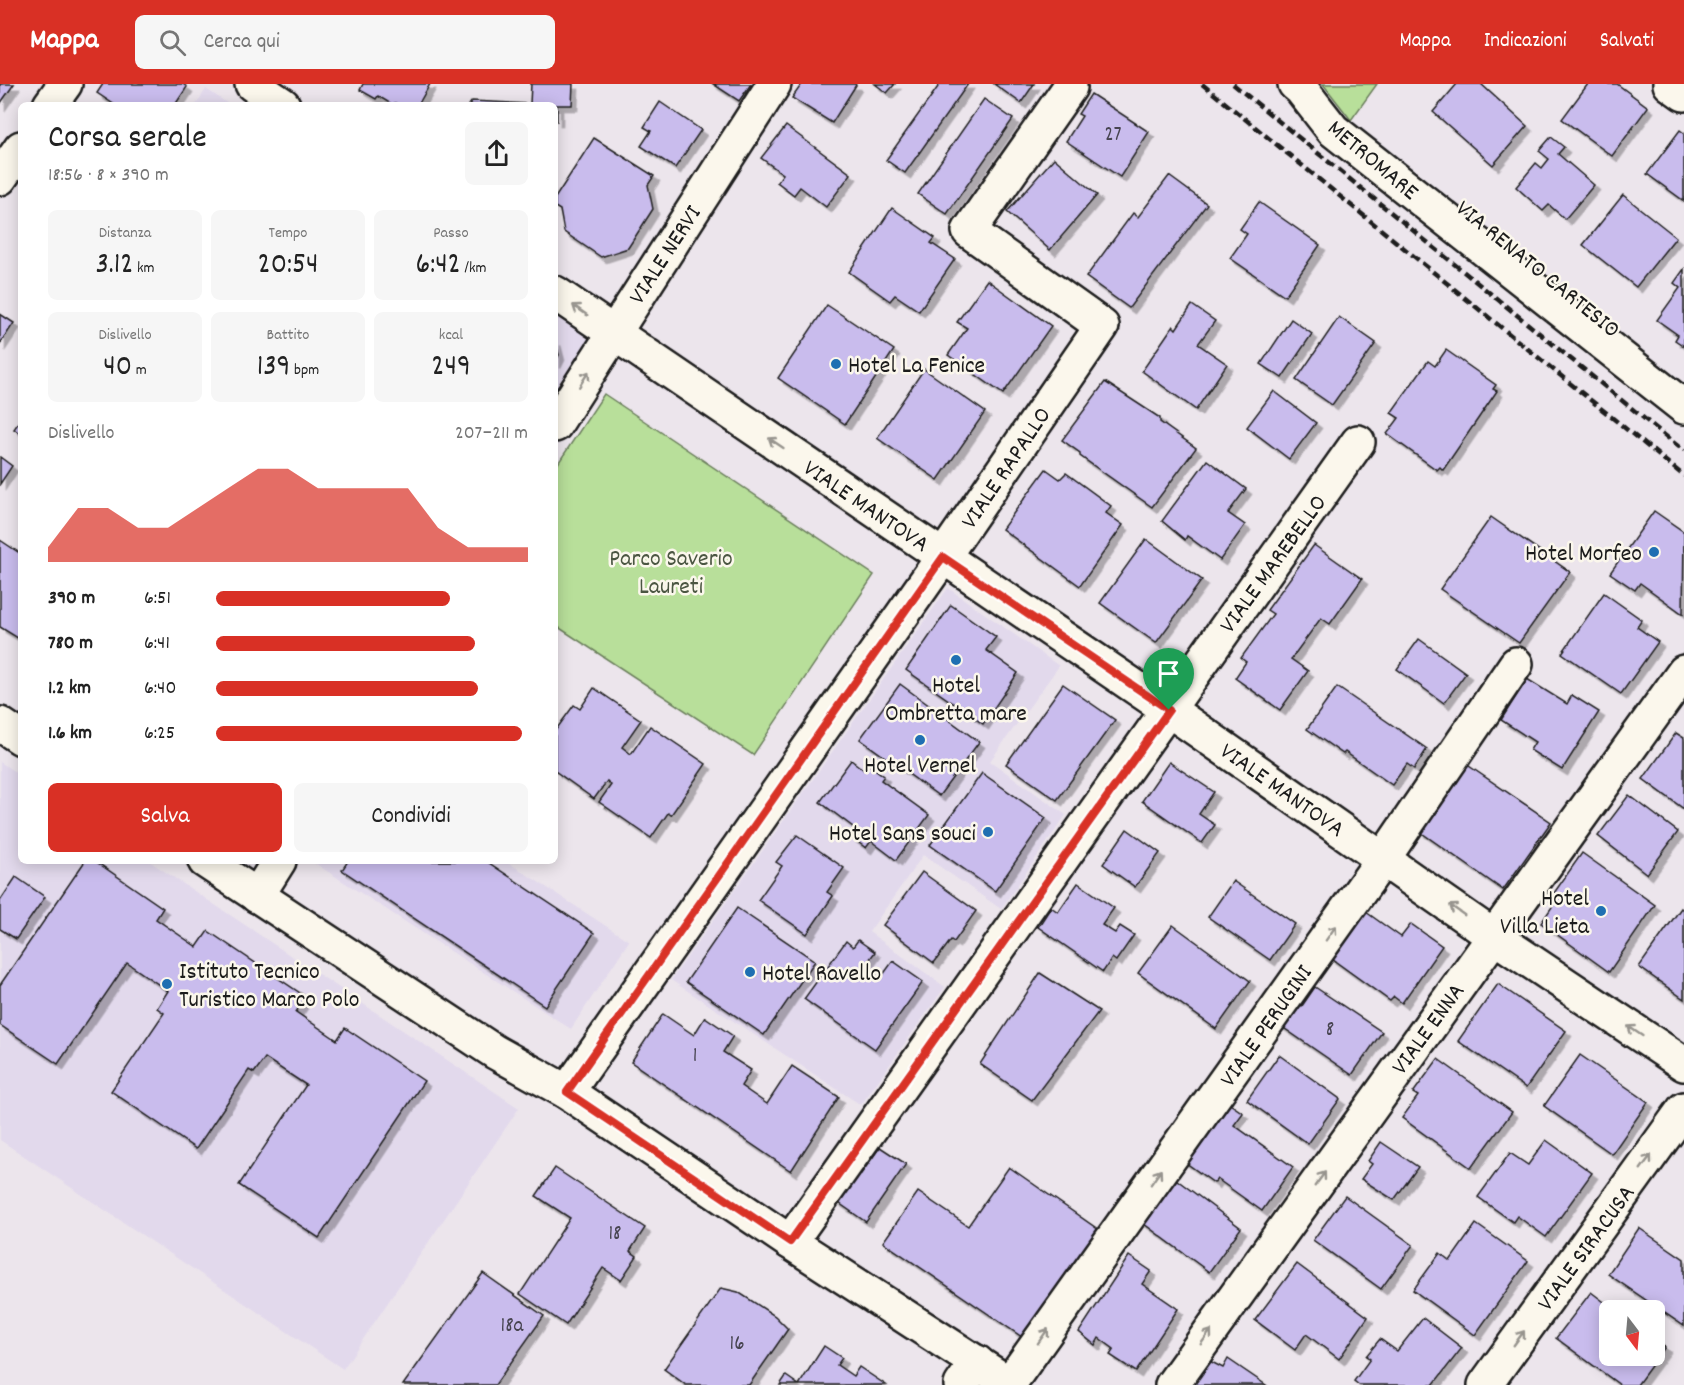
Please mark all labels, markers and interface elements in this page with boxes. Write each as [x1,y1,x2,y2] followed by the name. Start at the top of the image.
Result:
[135,15,555,69] search box
[30,22,99,62] text: Mappa
[156,26,189,59] icon: search
[204,27,280,58] text: Cerca qui
[1399,27,1451,57] text: Mappa
[1484,27,1567,57] text: Indicazioni
[1600,27,1654,57] text: Salvati
[1319,113,1425,210] street label: METROMARE
[48,116,207,163] text: Corsa serale
[1104,121,1122,151] house number: 27
[465,122,528,185] button: share
[48,162,169,190] text: 18:56 · 8 × 390 m
[1448,193,1627,347] street label: VIA RENATO CARTESIO
[622,199,711,312] street label: VIALE NERVI
[99,222,151,245] text: Distanza
[269,222,307,245] text: Tempo
[433,222,469,245] text: Passo
[95,245,133,288] text: 3.12
[258,245,318,288] text: 20:54
[415,245,461,288] text: 6:42
[133,257,155,280] text: km
[461,257,487,280] text: /km
[573,304,589,316] one-way arrow
[98,324,152,347] text: Dislivello
[267,324,309,347] text: Battito
[439,324,463,347] text: kcal
[103,347,132,390] text: 40
[257,347,290,390] text: 139
[431,347,471,390] text: 249
[848,350,985,384] place label: Hotel La Fenice
[829,357,843,371] marker: Hotel La Fenice
[132,359,147,382] text: m
[290,359,319,382] text: bpm
[578,371,590,388] one-way arrow
[954,401,1061,536] street label: VIALE RAPALLO
[48,420,114,448] text: Dislivello
[455,420,528,448] text: 207–211 m
[769,437,785,449] one-way arrow
[796,453,935,562] street label: VIALE MANTOVA
[1213,489,1336,641] street label: VIALE MAREBELLO
[1525,538,1642,572] place label: Hotel Morfeo
[609,543,733,605] park label: Parco Saverio Laureti
[1647,545,1661,559] marker: Hotel Morfeo
[48,585,95,613] text: 390 m
[144,585,171,613] text: 6:51
[48,630,93,658] text: 780 m
[144,630,170,658] text: 6:41
[1143,648,1194,710] pin
[949,653,963,667] marker: Hotel Ombretta mare
[1152,657,1185,690] icon: arrive
[885,670,1027,732] place label: Hotel Ombretta mare
[48,675,91,703] text: 1.2 km
[144,675,176,703] text: 6:40
[48,720,92,748] text: 1.6 km
[144,720,175,748] text: 6:25
[913,733,927,747] marker: Hotel Vernel
[1212,736,1351,847] street label: VIALE MANTOVA
[864,750,976,784] place label: Hotel Vernel
[48,783,282,852] button: Salva
[294,783,528,852] button: Condividi
[829,818,976,852] place label: Hotel Sans souci
[981,825,995,839] marker: Hotel Sans souci
[1500,883,1590,945] place label: Hotel Villa Lieta
[1449,904,1465,916] one-way arrow
[1594,904,1608,918] marker: Hotel Villa Lieta
[1324,925,1337,941] one-way arrow
[179,956,359,1018] place label: Istituto Tecnico Turistico Marco Polo
[762,958,881,992] place label: Hotel Ravello
[1213,958,1322,1095] street label: VIALE PERUGINI
[743,965,757,979] marker: Hotel Ravello
[160,977,174,991] marker: Istituto Tecnico Turistico Marco Polo
[1385,977,1474,1083] street label: VIALE ENNA
[1326,1016,1334,1046] house number: 8
[1627,1025,1644,1038] one-way arrow
[693,1042,697,1072] house number: 1
[1639,1155,1652,1171] one-way arrow
[1150,1170,1162,1186] one-way arrow
[1314,1171,1326,1187] one-way arrow
[1530,1179,1645,1319] street label: VIALE SIRACUSA
[608,1220,622,1250] house number: 18
[1599,1300,1665,1366] north arrow
[1599,1300,1665,1366] map controls
[501,1312,525,1342] house number: 18a
[1037,1328,1049,1344] one-way arrow
[730,1330,744,1360] house number: 16
[1200,1330,1213,1346] one-way arrow
[1513,1330,1525,1346] one-way arrow

